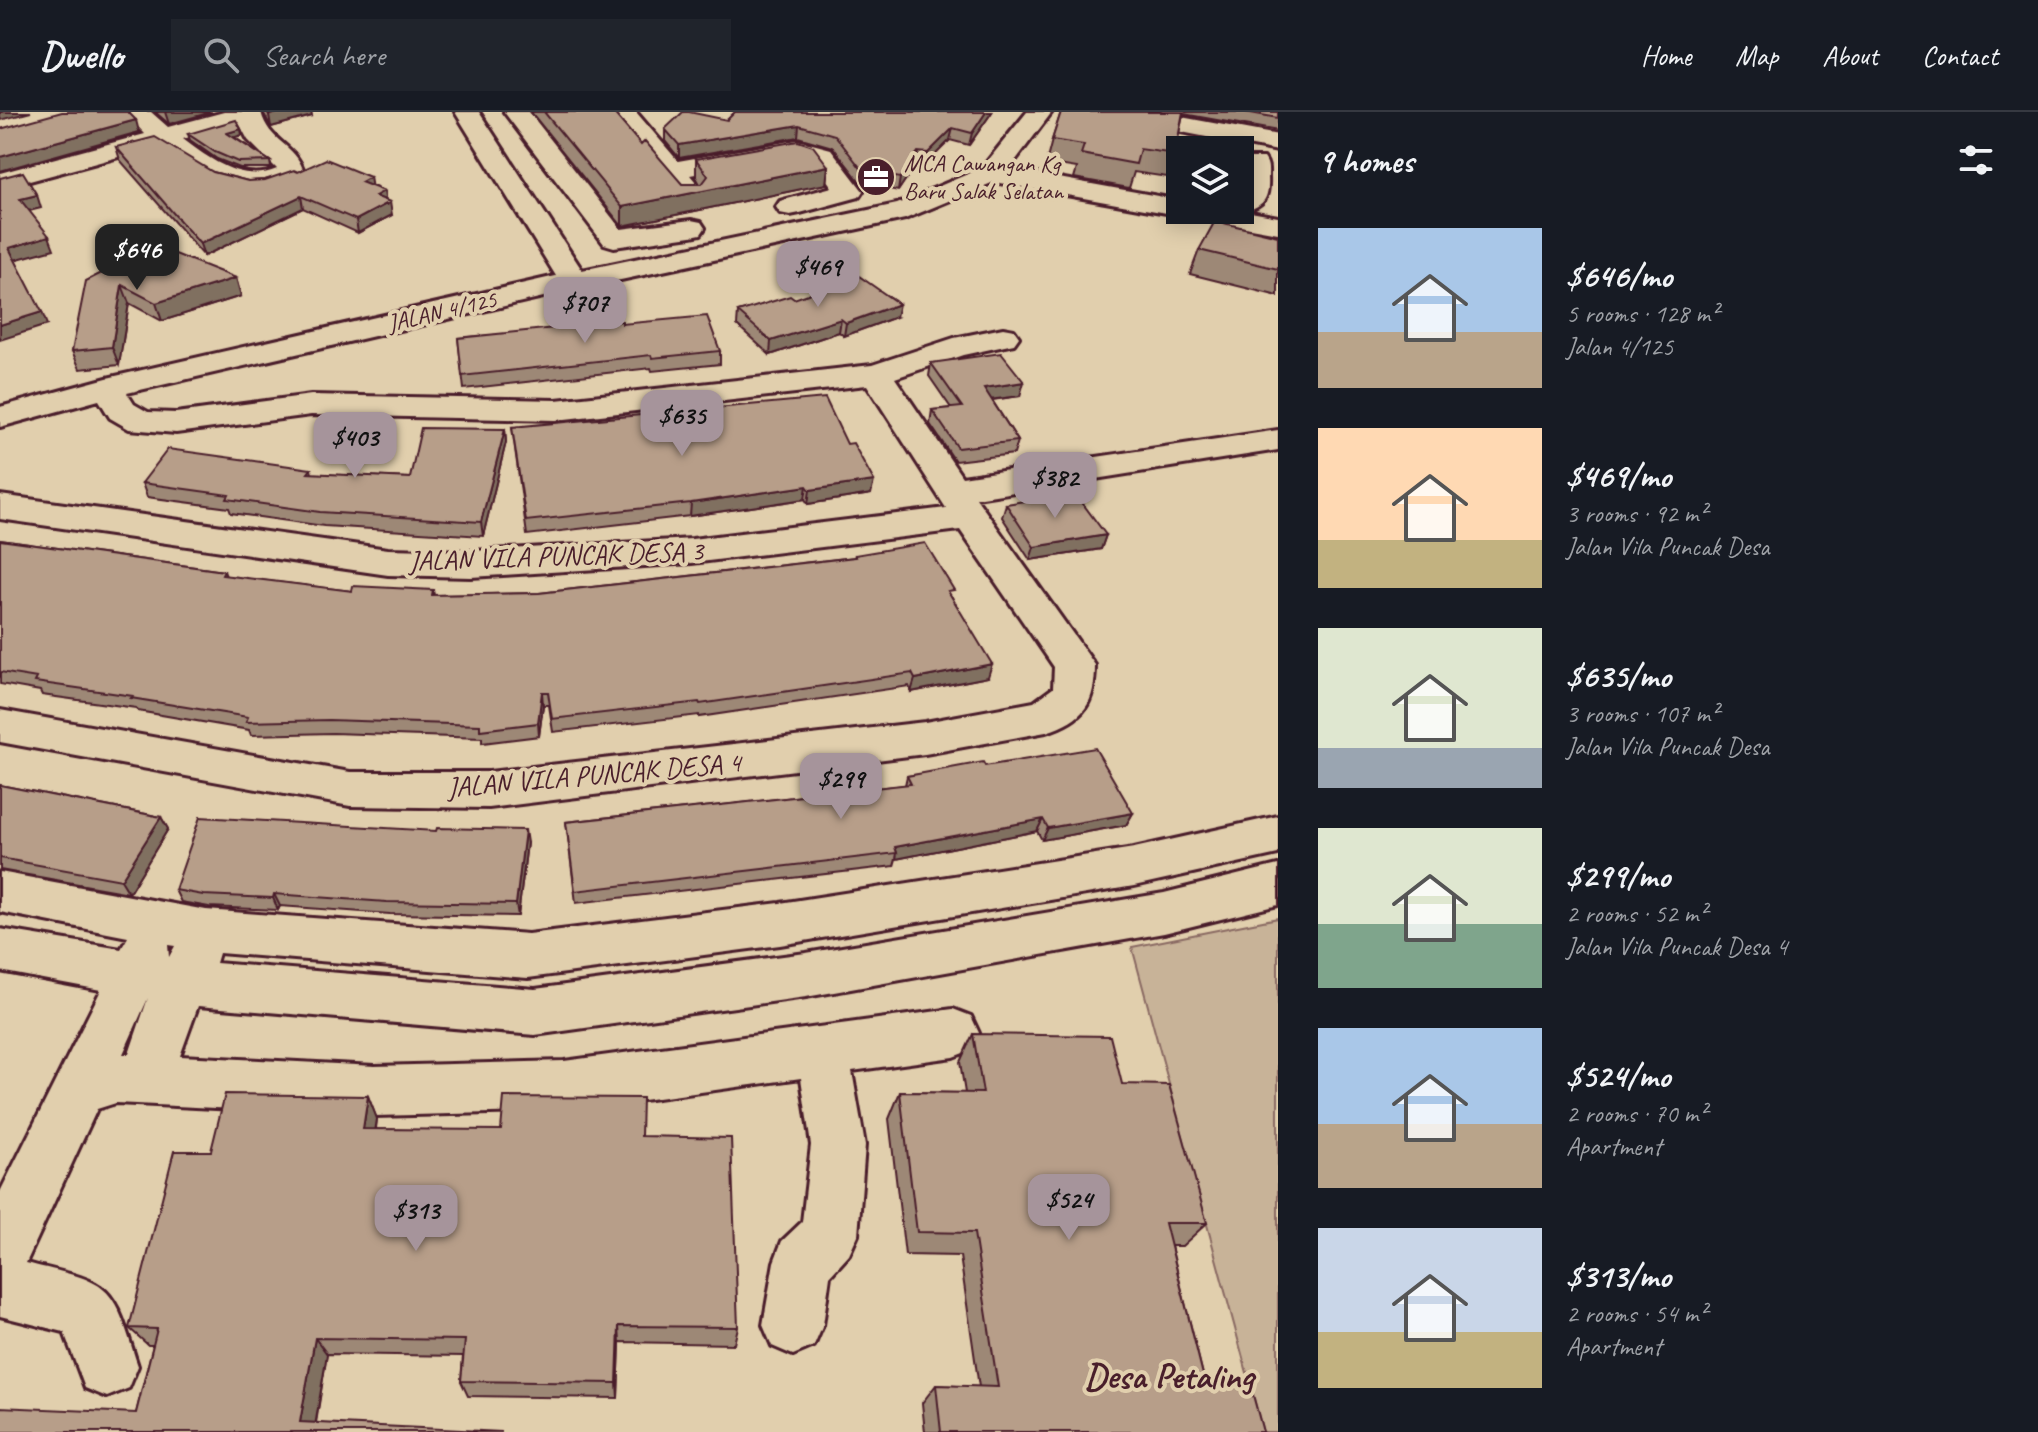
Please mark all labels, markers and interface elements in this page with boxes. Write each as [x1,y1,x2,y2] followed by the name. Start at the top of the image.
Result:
[171,19,731,91] search box
[40,32,123,79] text: Dwello
[199,33,243,77] icon: search
[263,36,385,74] text: Search here
[1641,38,1691,73] text: Home
[1735,38,1778,73] text: Map
[1822,38,1878,73] text: About
[1922,38,1998,73] text: Contact
[1166,136,1254,224] map controls
[1166,136,1254,224] button: layers
[1954,138,1998,182] icon: filters
[1318,139,1414,182] text: 9 homes
[904,148,1064,206] place label: MCA Cawangan Kg Baru Salak Selatan
[855,156,897,198] office icon: MCA Cawangan Kg Baru Salak Selatan
[90,224,184,292] pin: $646
[113,233,161,266] text: $646
[771,241,865,309] pin: $469
[794,250,842,283] text: $469
[1566,254,1672,297] text: $646/mo
[1382,260,1478,356] icon: home
[538,277,632,345] pin: $707
[384,284,501,338] street label: JALAN 4/125
[562,286,608,319] text: $707
[1566,297,1718,330] text: 5 rooms · 128 m²
[1566,330,1673,363] text: Jalan 4/125
[635,390,729,458] pin: $635
[659,399,705,432] text: $635
[308,412,402,480] pin: $403
[332,421,378,454] text: $403
[1008,452,1102,520] pin: $382
[1566,454,1671,497] text: $469/mo
[1382,460,1478,556] icon: home
[1032,461,1078,494] text: $382
[1566,497,1707,530] text: 3 rooms · 92 m²
[1566,530,1769,563] text: Jalan Vila Puncak Desa
[406,533,706,578] street label: JALAN VILA PUNCAK DESA 3
[1566,654,1671,697] text: $635/mo
[1382,660,1478,756] icon: home
[1566,697,1718,730] text: 3 rooms · 107 m²
[1566,730,1769,763] text: Jalan Vila Puncak Desa
[444,744,745,805] street label: JALAN VILA PUNCAK DESA 4
[794,753,888,821] pin: $299
[818,762,864,795] text: $299
[1566,854,1670,897] text: $299/mo
[1382,860,1478,956] icon: home
[1566,897,1707,930] text: 2 rooms · 52 m²
[1566,930,1787,963] text: Jalan Vila Puncak Desa 4
[1566,1054,1670,1097] text: $524/mo
[1382,1060,1478,1156] icon: home
[1566,1097,1707,1130] text: 2 rooms · 70 m²
[1566,1130,1662,1163] text: Apartment
[1022,1174,1116,1242] pin: $524
[1046,1183,1092,1216] text: $524
[369,1185,463,1253] pin: $313
[393,1194,439,1227] text: $313
[1566,1254,1671,1297] text: $313/mo
[1382,1260,1478,1356] icon: home
[1566,1297,1707,1330] text: 2 rooms · 54 m²
[1566,1330,1662,1363] text: Apartment
[1085,1353,1257,1399] district label: Desa Petaling

